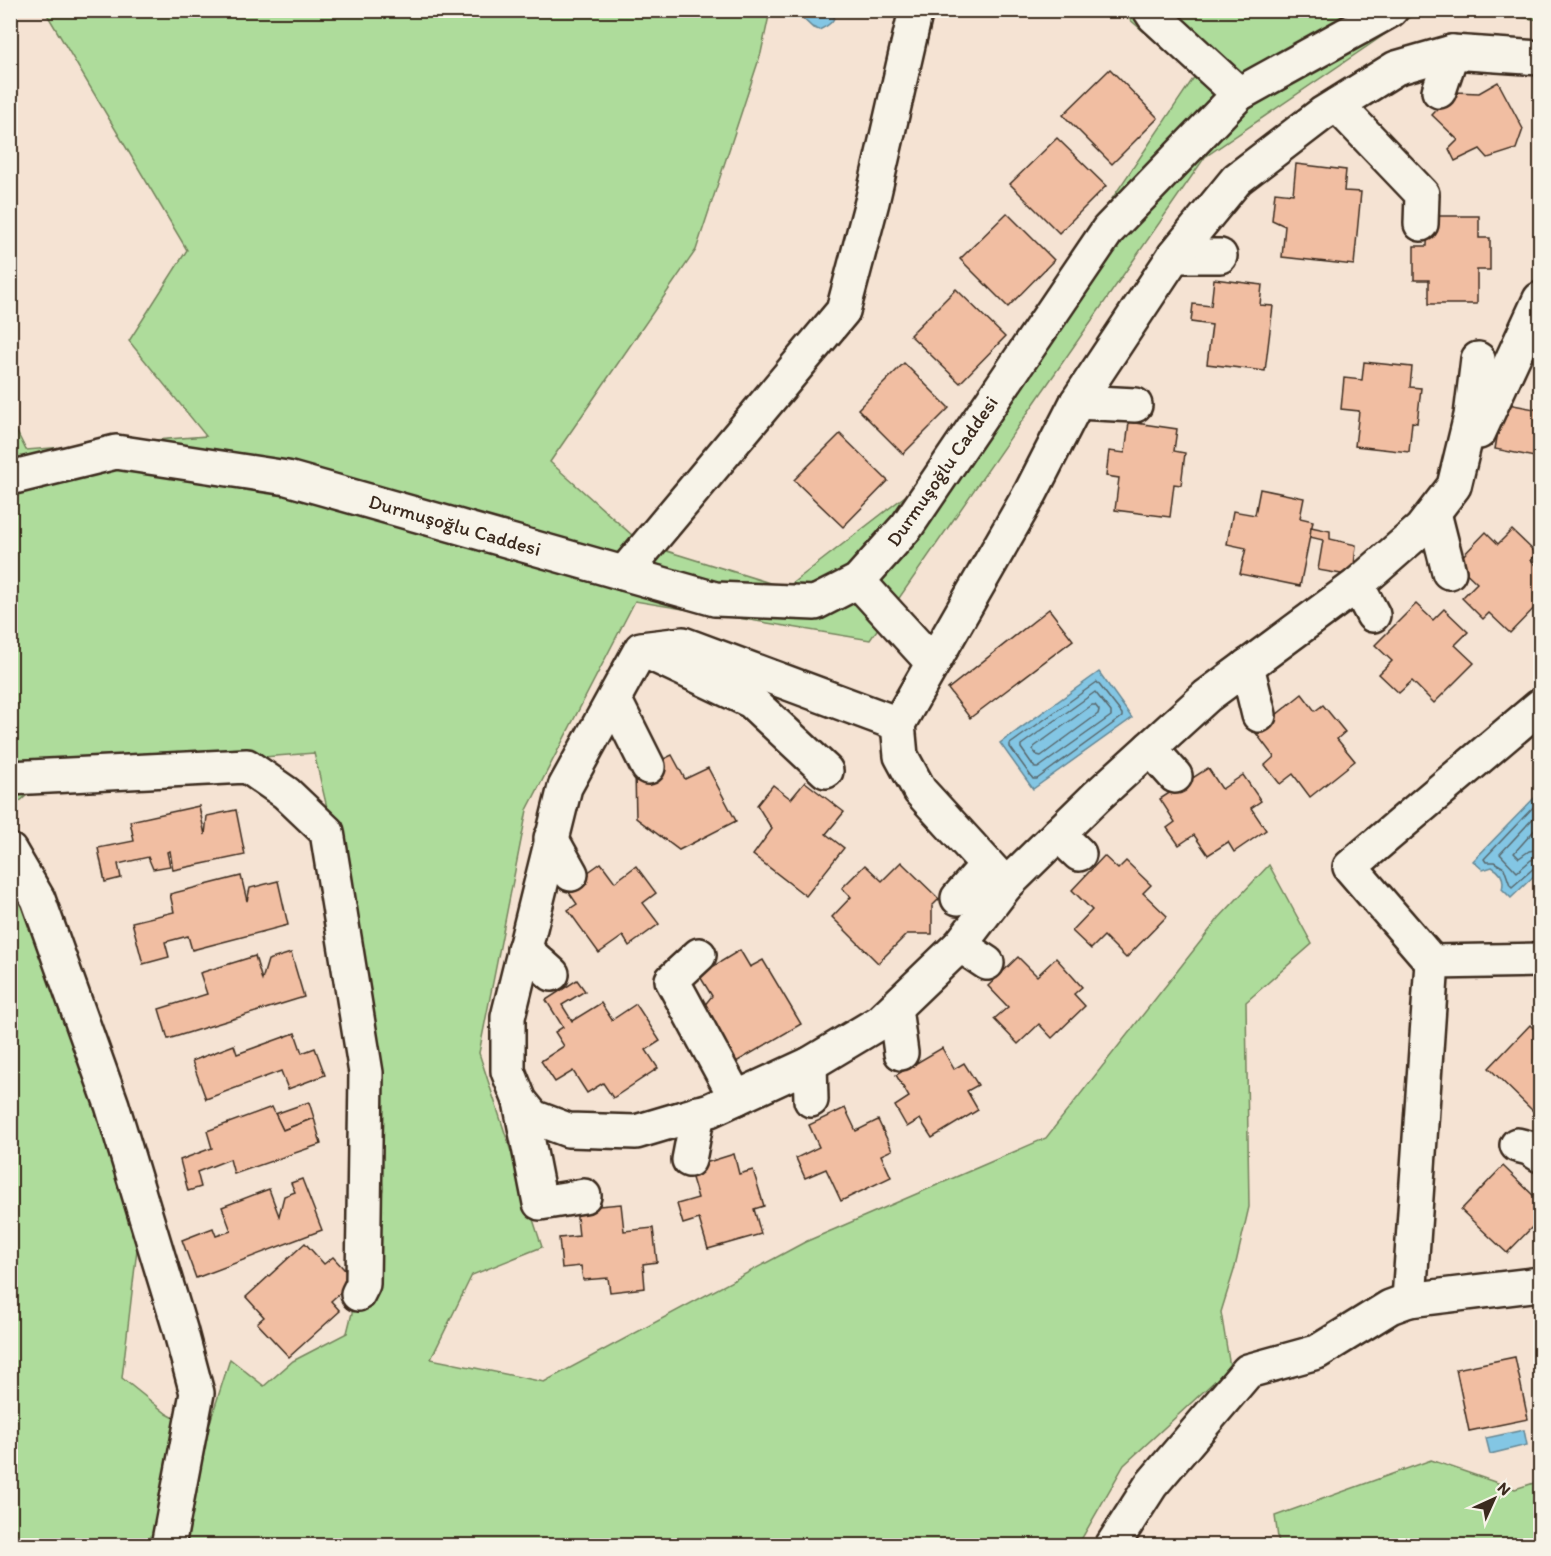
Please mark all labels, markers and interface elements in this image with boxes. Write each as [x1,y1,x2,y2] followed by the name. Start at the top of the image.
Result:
[881,391,1003,551] street label: Durmuşoğlu Caddesi
[366,489,544,561] street label: Durmuşoğlu Caddesi
[1464,1469,1524,1529] north arrow
[1494,1478,1515,1499] text: N

